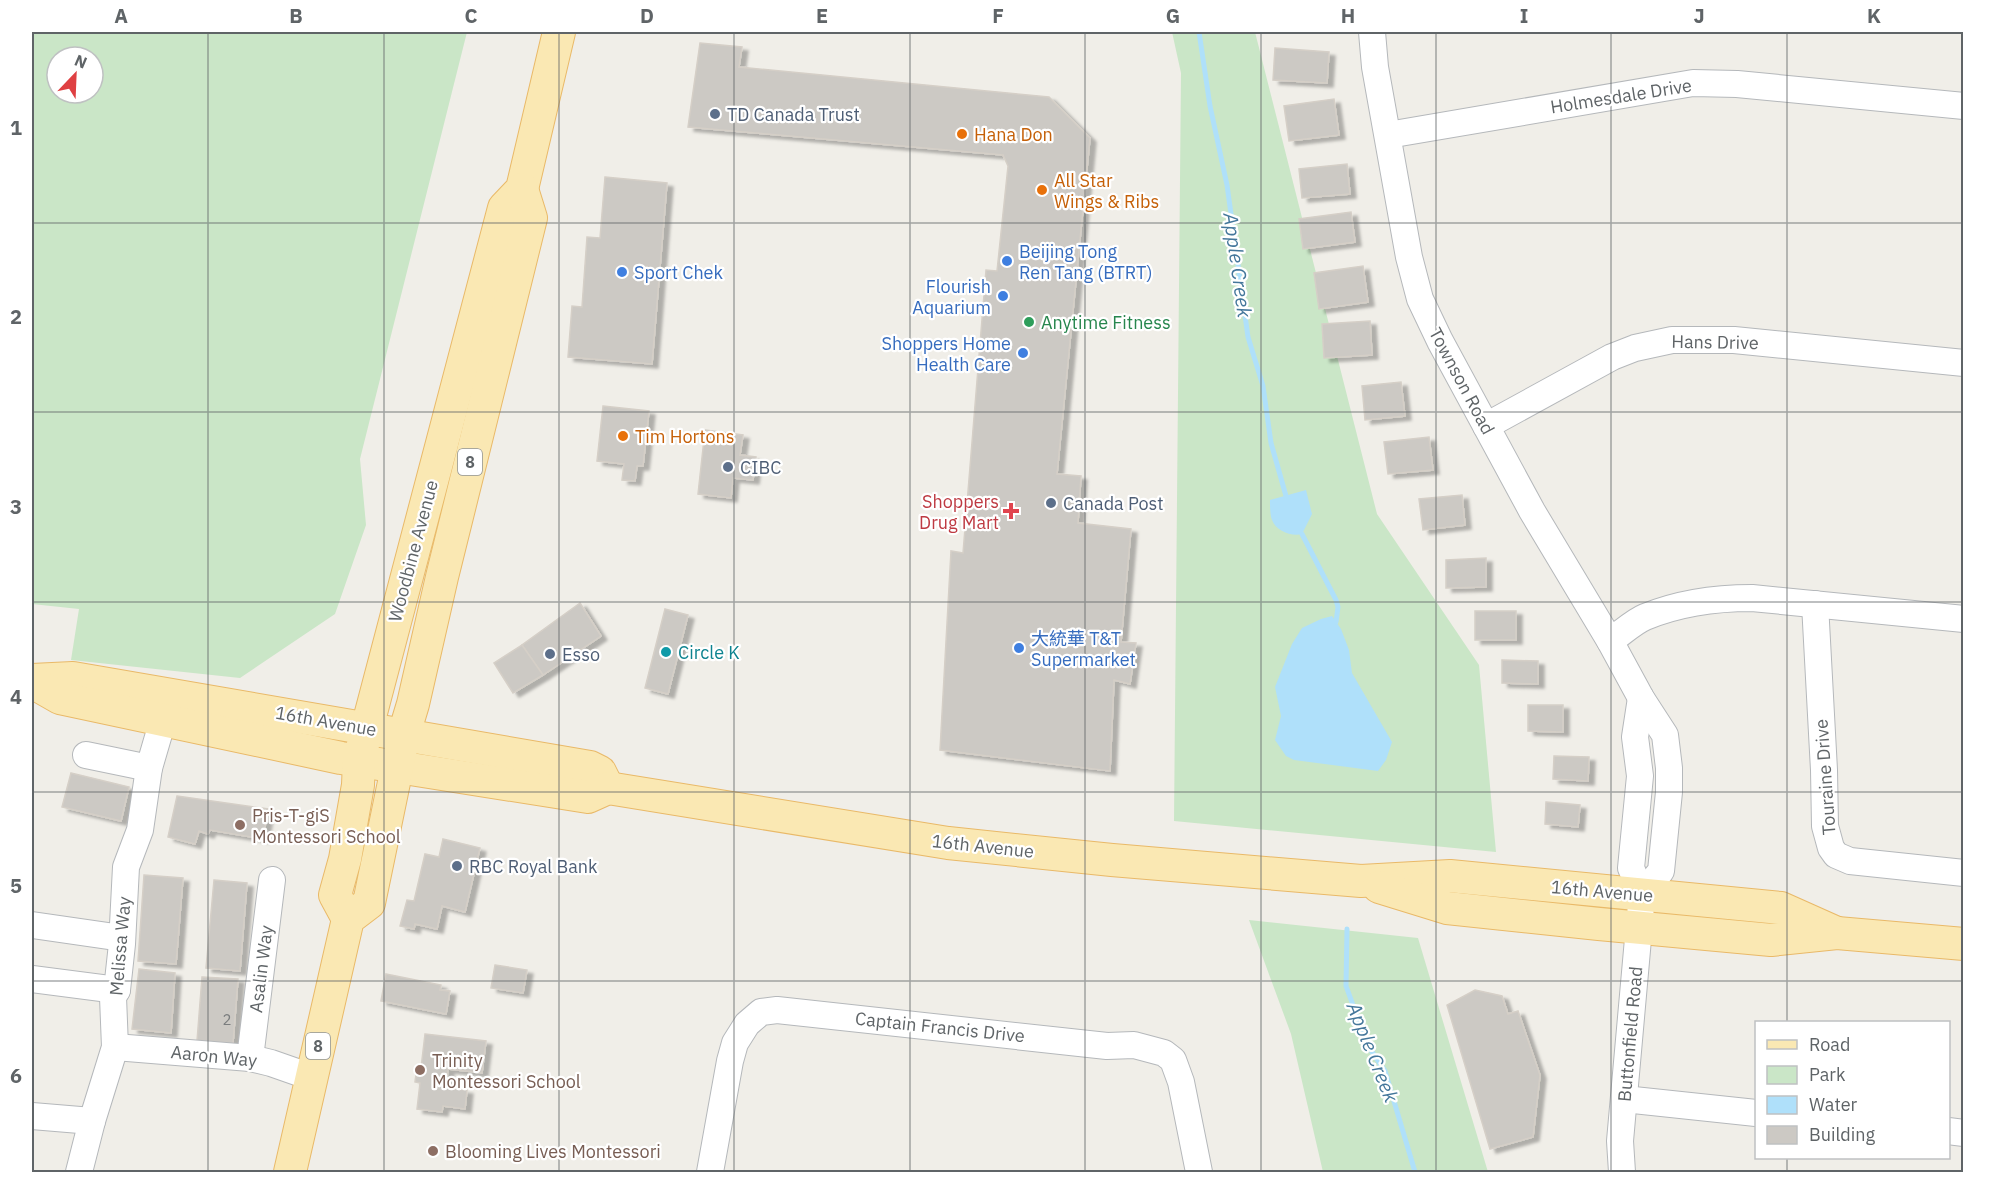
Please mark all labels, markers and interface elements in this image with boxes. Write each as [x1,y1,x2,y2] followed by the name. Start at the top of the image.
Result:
[114,2,128,29] text: A
[289,2,303,29] text: B
[464,2,478,29] text: C
[640,2,654,29] text: D
[816,2,828,29] text: E
[992,2,1004,29] text: F
[1166,2,1180,29] text: G
[1341,2,1355,29] text: H
[1520,2,1528,29] text: I
[1693,2,1705,29] text: J
[1867,2,1881,29] text: K
[45,45,105,105] north arrow
[72,50,90,73] text: N
[1549,73,1693,119] street label: Holmesdale Drive
[727,103,860,126] place label: TD Canada Trust
[708,107,722,121] marker: TD Canada Trust
[10,114,22,141] text: 1
[974,123,1053,146] place label: Hana Don
[955,127,969,141] marker: Hana Don
[1054,169,1159,213] place label: All Star Wings & Ribs
[1035,183,1049,197] marker: All Star Wings & Ribs
[1217,210,1259,320] water label: Apple Creek
[1019,240,1153,284] place label: Beijing Tong Ren Tang (BTRT)
[1000,254,1014,268] marker: Beijing Tong Ren Tang (BTRT)
[634,261,724,284] place label: Sport Chek
[615,265,629,279] marker: Sport Chek
[912,275,991,319] place label: Flourish Aquarium
[996,289,1010,303] marker: Flourish Aquarium
[10,303,22,330] text: 2
[1041,311,1171,334] place label: Anytime Fitness
[1022,315,1036,329] marker: Anytime Fitness
[1424,324,1500,438] street label: Townson Road
[1671,330,1759,354] street label: Hans Drive
[881,332,1011,376] place label: Shoppers Home Health Care
[1016,346,1030,360] marker: Shoppers Home Health Care
[635,425,735,448] place label: Tim Hortons
[616,429,630,443] marker: Tim Hortons
[458,449,482,475] road number: 8
[740,456,781,479] place label: CIBC
[721,460,735,474] marker: CIBC
[383,478,443,624] street label: Woodbine Avenue
[919,490,999,534] place label: Shoppers Drug Mart
[1063,492,1164,515] place label: Canada Post
[10,493,22,520] text: 3
[1044,496,1058,510] marker: Canada Post
[1004,504,1018,518] marker: Shoppers Drug Mart
[1031,627,1136,671] place label: 大統華 T&T Supermarket
[678,641,740,664] place label: Circle K
[1012,641,1026,655] marker: 大統華 T&T Supermarket
[562,643,600,666] place label: Esso
[659,645,673,659] marker: Circle K
[543,647,557,661] marker: Esso
[10,683,22,710] text: 4
[274,701,379,741] street label: 16th Avenue
[1809,718,1841,836] street label: Touraine Drive
[252,804,401,848] place label: Pris-T-giS Montessori School
[233,818,247,832] marker: Pris-T-giS Montessori School
[931,829,1035,863] street label: 16th Avenue
[469,855,598,878] place label: RBC Royal Bank
[450,859,464,873] marker: RBC Royal Bank
[10,872,22,899] text: 5
[1550,875,1654,907] street label: 16th Avenue
[104,895,136,997] street label: Melissa Way
[244,924,278,1014] street label: Asalin Way
[1613,965,1647,1103] street label: Buttonfield Road
[1340,997,1406,1107] water label: Apple Creek
[854,1007,1026,1047] street label: Captain Francis Drive
[222,1010,232,1029] house number: 2
[1755,1021,1950,1159] legend
[306,1033,330,1059] road number: 8
[1809,1033,1850,1056] text: Road
[170,1040,258,1072] street label: Aaron Way
[432,1049,581,1093] place label: Trinity Montessori School
[10,1062,22,1089] text: 6
[413,1063,427,1077] marker: Trinity Montessori School
[1809,1063,1846,1086] text: Park
[1809,1093,1858,1116] text: Water
[1809,1123,1876,1146] text: Building
[445,1140,661,1163] place label: Blooming Lives Montessori
[426,1144,440,1158] marker: Blooming Lives Montessori

